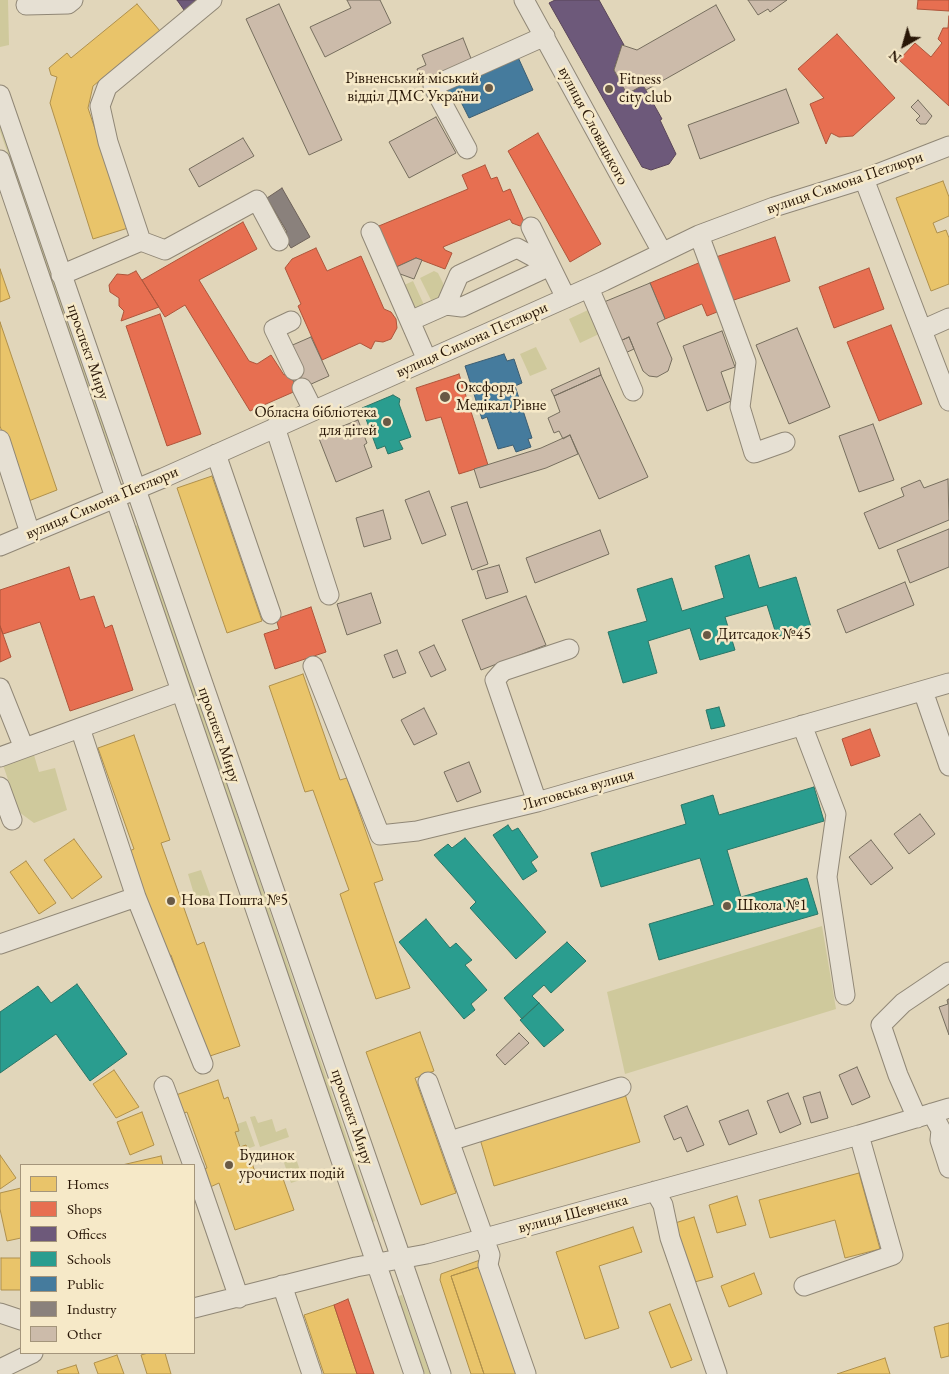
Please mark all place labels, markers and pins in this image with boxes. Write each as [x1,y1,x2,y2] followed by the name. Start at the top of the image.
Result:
[345,69,479,107] place label: Рівненський міський відділ ДМС України
[619,70,672,108] place label: Fitness city club
[483,82,495,94] marker: Рівненський міський відділ ДМС України
[603,83,615,95] marker: Fitness city club
[456,378,546,416] place label: Оксфорд Медікал Рівне
[438,390,452,404] marker: Оксфорд Медікал Рівне
[255,403,377,441] place label: Обласна бібліотека для дітей
[381,416,393,428] marker: Обласна бібліотека для дітей
[717,625,811,645] place label: Дитсадок №45
[701,629,713,641] marker: Дитсадок №45
[181,891,288,911] place label: Нова Пошта №5
[165,895,177,907] marker: Нова Пошта №5
[737,896,807,916] place label: Школа №1
[721,900,733,912] marker: Школа №1
[239,1146,345,1184] place label: Будинок урочистих подій
[223,1159,235,1171] marker: Будинок урочистих подій

